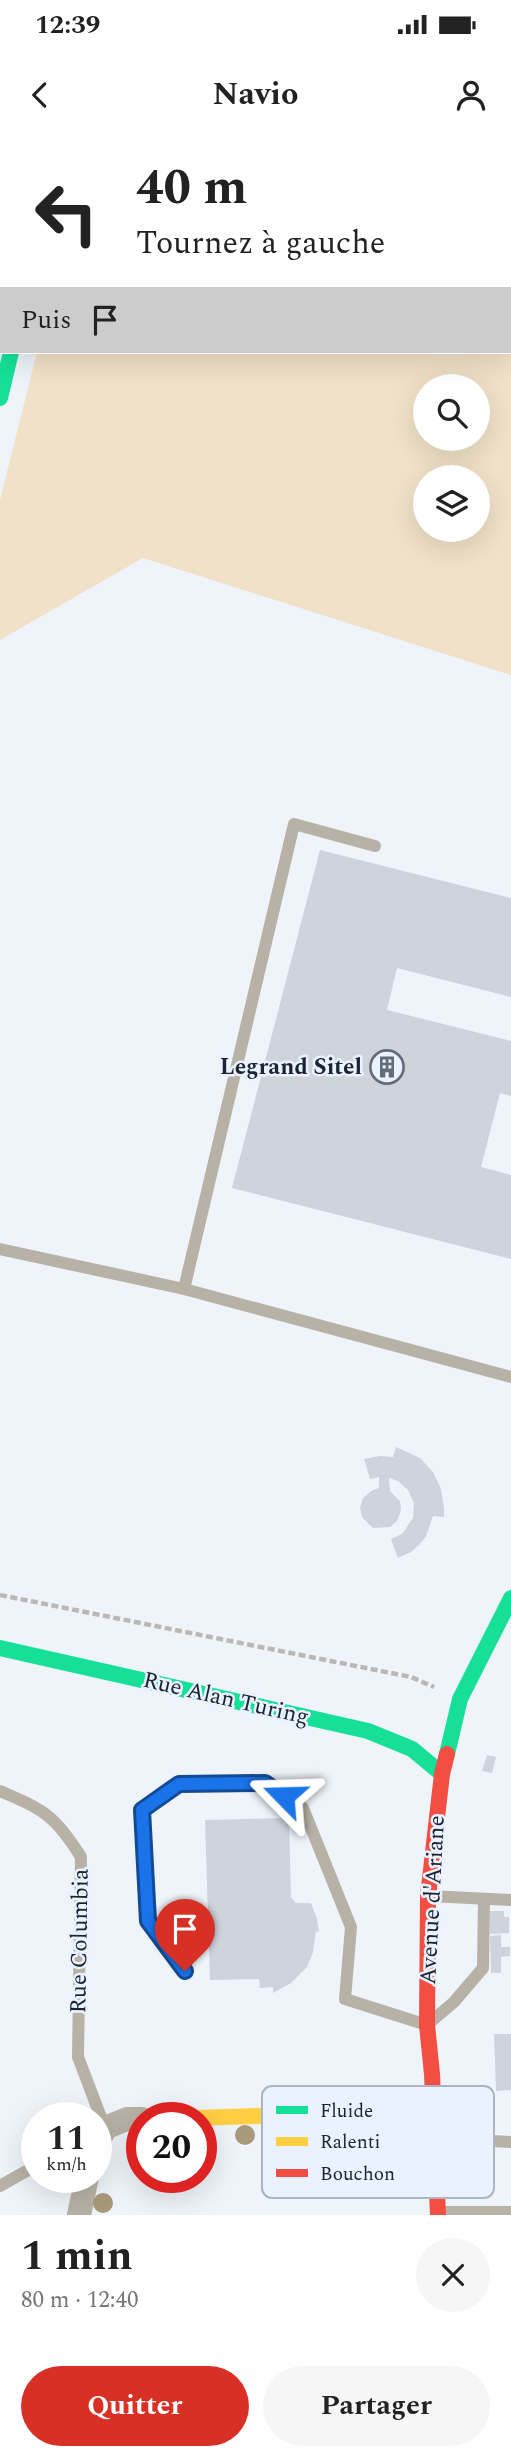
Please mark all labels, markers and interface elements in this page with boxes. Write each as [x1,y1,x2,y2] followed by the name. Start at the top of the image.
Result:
[35,5,100,45] text: 12:39
[212,70,299,119] text: Navio
[21,76,59,114] icon: back
[452,76,490,114] icon: person
[136,151,247,226] text: 40 m
[21,168,112,259] icon: left
[136,219,385,268] text: Tournez à gauche
[21,300,72,340] text: Puis
[86,301,124,339] icon: arrive
[413,374,490,542] map controls
[413,374,490,451] button: search
[413,465,490,542] button: layers
[368,1048,406,1086] building icon: Legrand Sitel
[220,1050,362,1085] place label: Legrand Sitel
[139,1663,313,1735] street label: Rue Alan Turing
[247,1759,321,1833] position arrow
[411,1814,455,1986] street label: Avenue d'Ariane
[61,1868,99,2014] street label: Rue Columbia
[155,1899,215,1971] pin
[166,1910,204,1948] icon: arrive
[262,2086,494,2198] legend
[320,2097,373,2126] text: Fluide
[126,2102,217,2193] speed limit sign: 20
[47,2112,86,2165] text: 11
[320,2128,380,2157] text: Ralenti
[46,2151,87,2178] text: km/h
[320,2160,395,2189] text: Bouchon
[21,2225,133,2288] text: 1 min
[416,2238,490,2312] button: close
[21,2283,139,2318] text: 80 m · 12:40
[21,2366,249,2446] button: Quitter
[263,2366,490,2446] button: Partager

